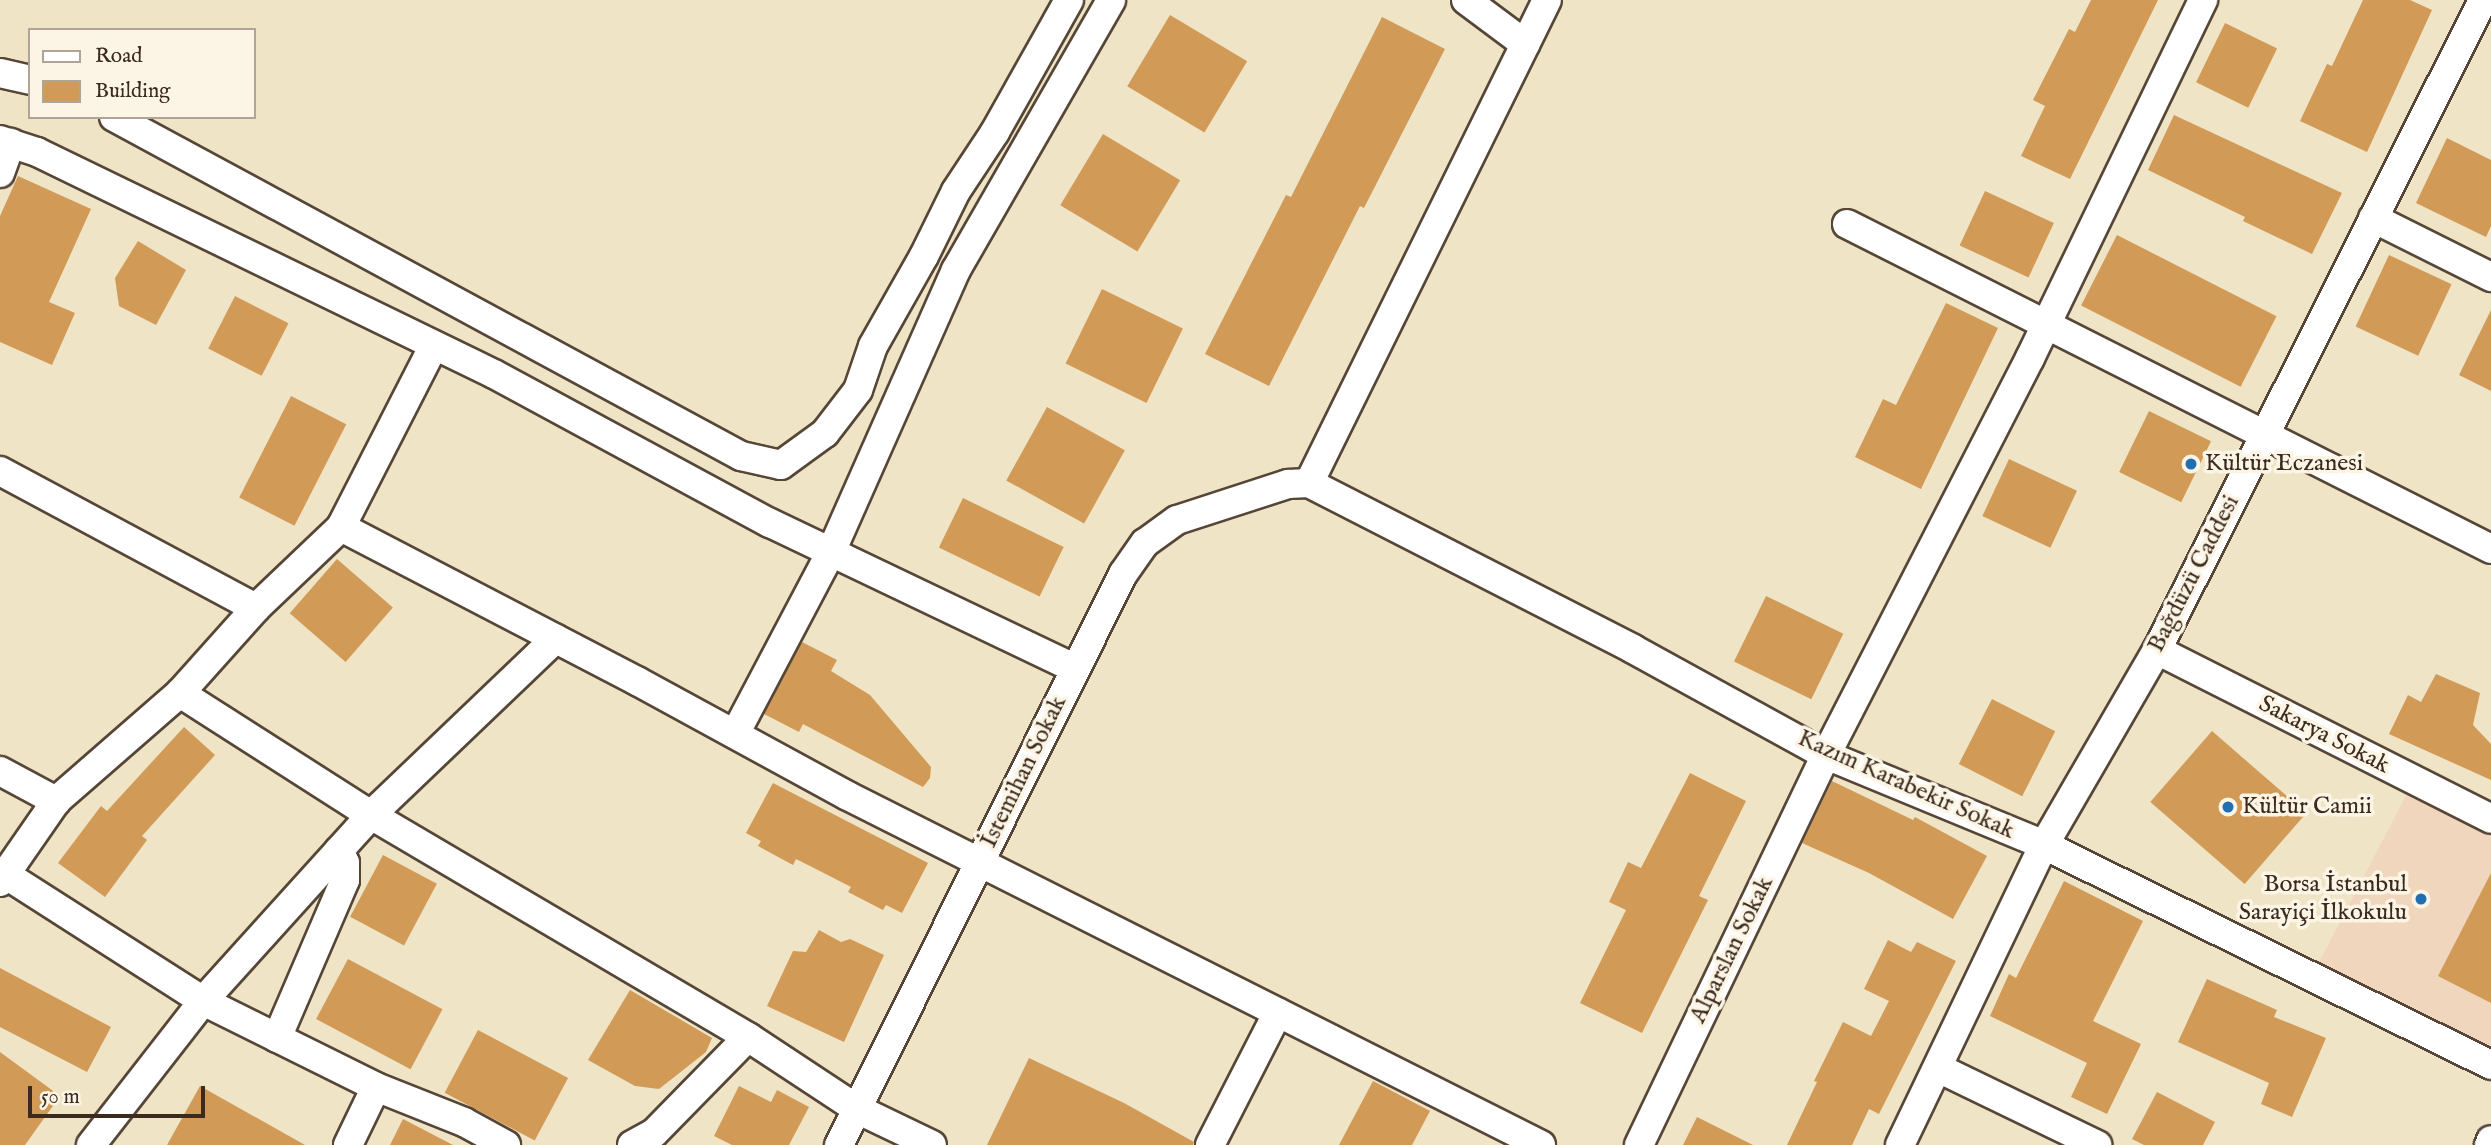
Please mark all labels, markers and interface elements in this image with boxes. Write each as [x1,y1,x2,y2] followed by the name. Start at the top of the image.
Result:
[28,28,256,119] legend
[95,43,142,70] text: Road
[95,78,170,105] text: Building
[2205,450,2363,478] place label: Kültür Eczanesi
[2183,456,2199,472] marker: Kültür Eczanesi
[2142,491,2246,657] street label: Bağdüzü Caddesi
[2254,690,2394,780] street label: Sakarya Sokak
[975,691,1073,853] street label: İstemihan Sokak
[1793,724,2019,846] street label: Kazım Karabekir Sokak
[2242,793,2372,821] place label: Kültür Camii
[2220,799,2236,815] marker: Kültür Camii
[2239,871,2407,927] place label: Borsa İstanbul Sarayiçi İlkokulu
[1684,872,1780,1028] street label: Alparslan Sokak
[2413,891,2429,907] marker: Borsa İstanbul Sarayiçi İlkokulu
[32,1072,208,1116] scale bar
[41,1084,80,1111] text: 50 m

